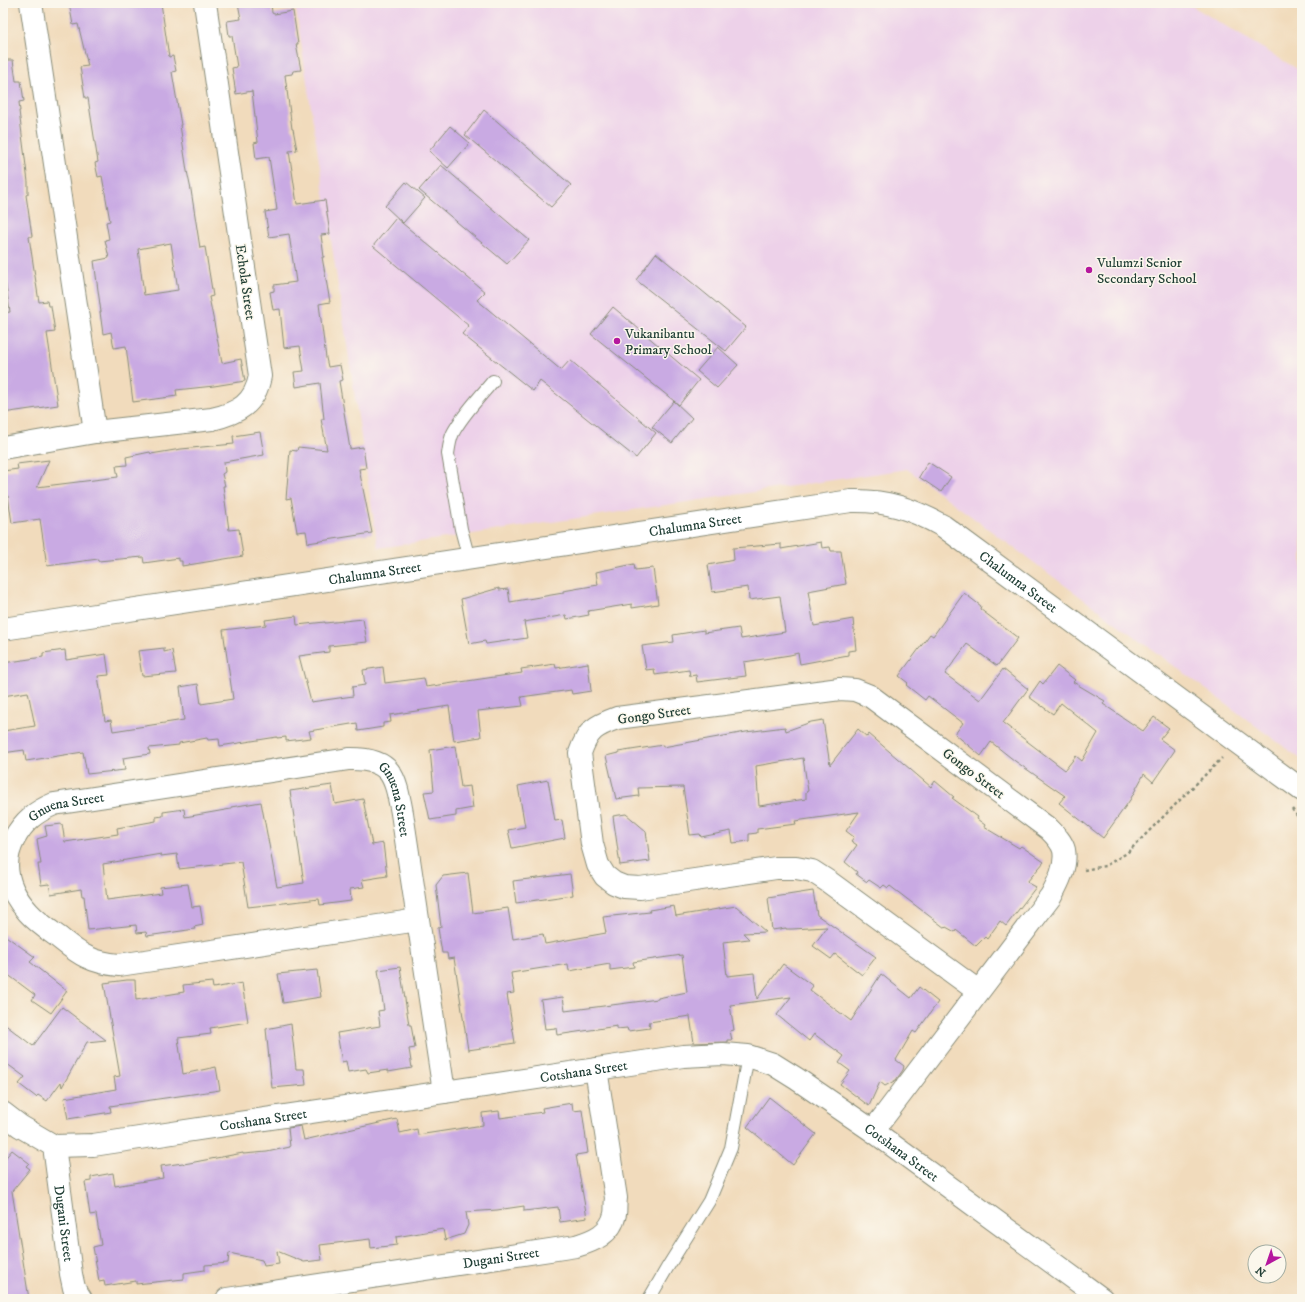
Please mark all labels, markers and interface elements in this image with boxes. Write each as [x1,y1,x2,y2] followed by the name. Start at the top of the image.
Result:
[231,243,259,322] street label: Echola Street
[1096,254,1197,288] place label: Vulumzi Senior Secondary School
[1084,265,1094,275] marker: Vulumzi Senior Secondary School
[624,325,712,359] place label: Vukanibantu Primary School
[612,336,622,346] marker: Vukanibantu Primary School
[648,510,743,541] street label: Chalumna Street
[975,547,1061,618] street label: Chalumna Street
[327,558,423,590] street label: Chalumna Street
[616,701,692,729] street label: Gongo Street
[939,744,1009,803] street label: Gongo Street
[374,758,414,839] street label: Gnuena Street
[25,788,106,826] street label: Gnuena Street
[539,1056,629,1087] street label: Cotshana Street
[219,1105,309,1136] street label: Cotshana Street
[860,1120,942,1187] street label: Cotshana Street
[49,1184,77,1263] street label: Dugani Street
[462,1244,541,1273] street label: Dugani Street
[1247,1244,1287,1284] north arrow
[1253,1263,1269,1279] text: N

